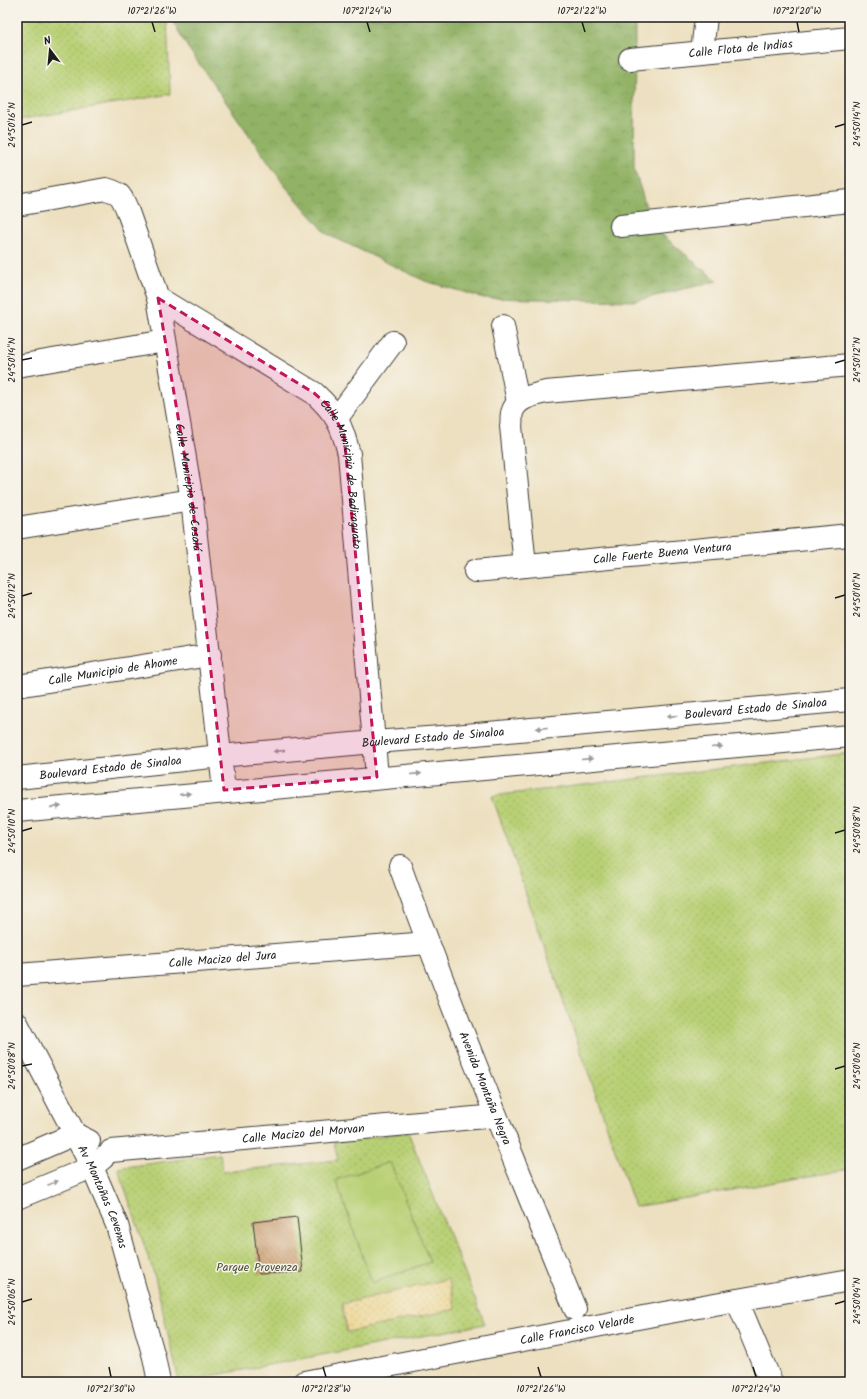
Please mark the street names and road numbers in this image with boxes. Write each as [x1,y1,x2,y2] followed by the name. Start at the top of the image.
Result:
[688,35,794,63] street label: Calle Flota de Indias
[315,395,366,550] street label: Calle Municipio de Badiraguato
[169,422,207,553] street label: Calle Municipio de Cosalá
[592,537,733,570] street label: Calle Fuerte Buena Ventura
[47,651,180,691] street label: Calle Municipio de Ahome
[684,693,828,725] street label: Boulevard Estado de Sinaloa
[361,722,505,753] street label: Boulevard Estado de Sinaloa
[38,751,183,786] street label: Boulevard Estado de Sinaloa
[168,946,277,973] street label: Calle Macizo del Jura
[454,1029,516,1148] street label: Avenida Montaña Negra
[241,1119,365,1149] street label: Calle Macizo del Morvan
[72,1142,132,1251] street label: Av Montañas Cevenas
[518,1310,636,1350] street label: Calle Francisco Velarde

